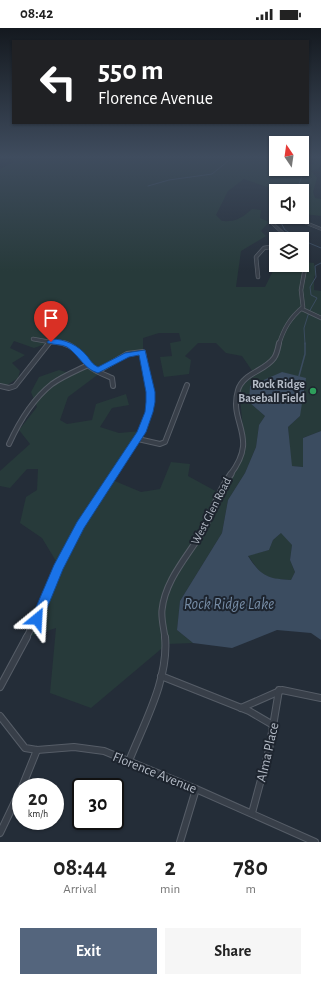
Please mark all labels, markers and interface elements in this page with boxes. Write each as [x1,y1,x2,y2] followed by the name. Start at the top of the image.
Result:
[20,6,53,21] text: 08:42
[32,56,84,108] icon: left
[98,57,164,85] text: 550 m
[98,90,213,108] text: Florence Avenue
[269,136,309,176] north arrow
[269,136,309,272] map controls
[269,184,309,224] button: sound
[269,232,309,272] button: layers
[34,301,68,342] pin
[40,307,62,329] icon: arrive
[238,378,306,404] place label: Rock Ridge Baseball Field
[308,386,318,396] marker: Rock Ridge Baseball Field
[189,475,233,547] street label: West Glen Road
[184,596,274,612] water label: Rock Ridge Lake
[16,598,58,640] position arrow
[254,721,282,783] street label: Alma Place
[111,750,199,796] street label: Florence Avenue
[72,778,124,830] speed limit sign: 30
[28,789,48,809] text: 20
[28,809,48,819] text: km/h
[53,856,107,880] text: 08:44
[164,856,176,880] text: 2
[233,856,268,880] text: 780
[63,883,97,896] text: Arrival
[160,883,180,896] text: min
[245,883,256,896] text: m
[20,928,157,974] button: Exit
[165,928,301,974] button: Share

